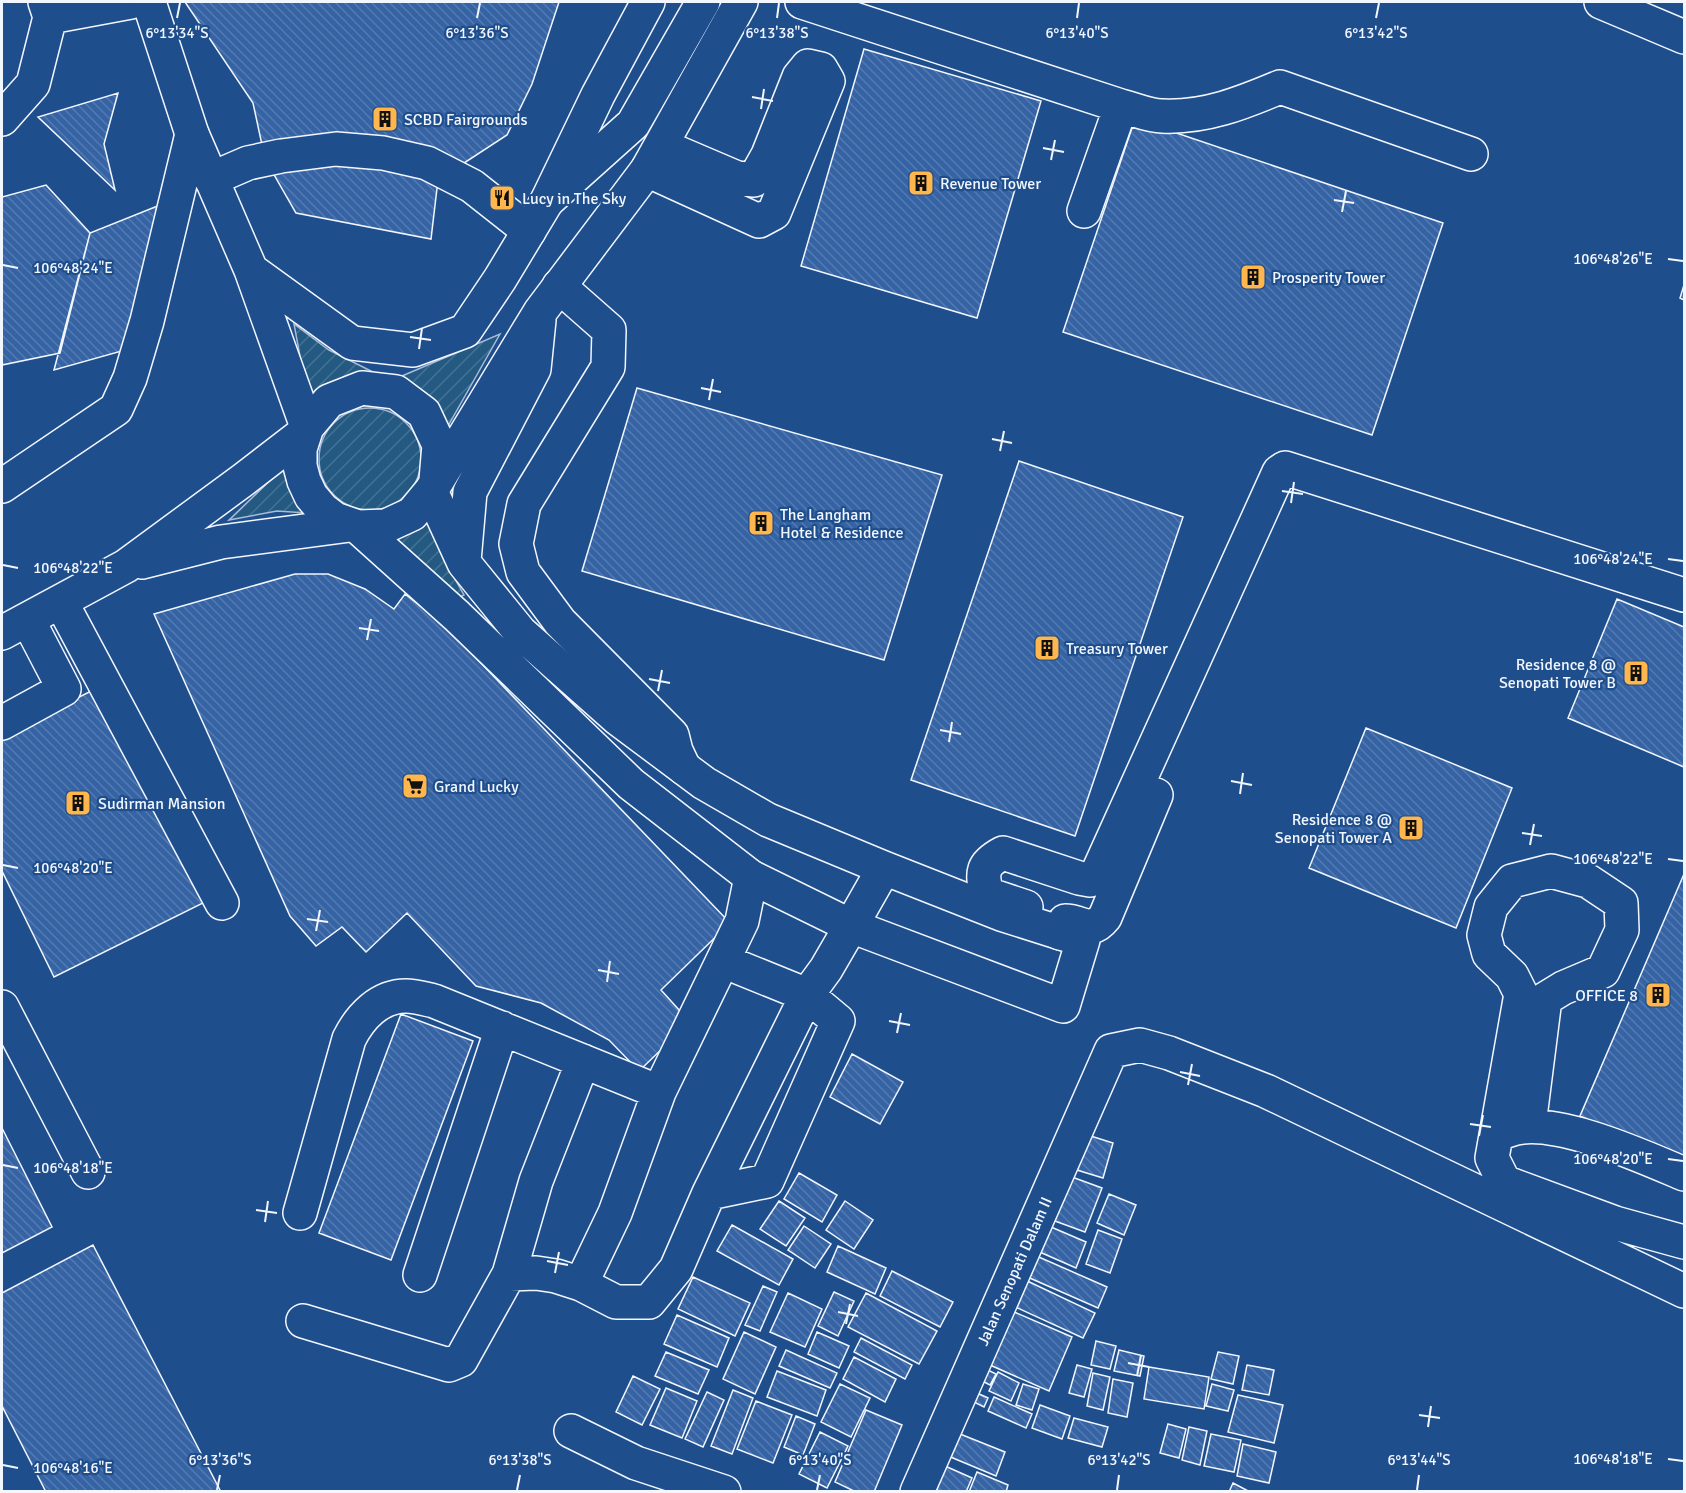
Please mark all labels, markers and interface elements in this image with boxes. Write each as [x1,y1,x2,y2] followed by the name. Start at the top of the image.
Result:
[145,24,209,42] text: 6°13'34"S
[445,24,509,42] text: 6°13'36"S
[745,24,809,42] text: 6°13'38"S
[1045,24,1109,42] text: 6°13'40"S
[1344,24,1408,42] text: 6°13'42"S
[370,104,400,134] building icon: SCBD Fairgrounds
[404,110,527,130] place label: SCBD Fairgrounds
[906,168,936,198] building icon: Revenue Tower
[940,174,1041,194] place label: Revenue Tower
[487,183,517,213] restaurant icon: Lucy in The Sky
[522,189,627,209] place label: Lucy in The Sky
[1573,250,1653,268] text: 106°48'26"E
[33,259,113,277] text: 106°48'24"E
[1238,262,1268,292] building icon: Prosperity Tower
[1272,268,1385,288] place label: Prosperity Tower
[780,505,904,543] place label: The Langham Hotel & Residence
[746,508,776,538] building icon: The Langham Hotel & Residence
[1573,550,1653,568] text: 106°48'24"E
[33,559,113,577] text: 106°48'22"E
[1032,633,1062,663] building icon: Treasury Tower
[1066,639,1168,659] place label: Treasury Tower
[1499,655,1616,693] place label: Residence 8 @ Senopati Tower B
[1621,658,1651,688] building icon: Residence 8 @ Senopati Tower B
[400,771,430,801] supermarket icon: Grand Lucky
[434,777,519,797] place label: Grand Lucky
[63,788,93,818] building icon: Sudirman Mansion
[98,794,226,814] place label: Sudirman Mansion
[1275,810,1392,848] place label: Residence 8 @ Senopati Tower A
[1396,813,1426,843] building icon: Residence 8 @ Senopati Tower A
[1573,850,1653,868] text: 106°48'22"E
[33,859,113,877] text: 106°48'20"E
[1643,980,1673,1010] building icon: OFFICE 8
[1575,986,1638,1006] place label: OFFICE 8
[1573,1150,1653,1168] text: 106°48'20"E
[33,1159,113,1177] text: 106°48'18"E
[973,1194,1057,1349] street label: Jalan Senopati Dalam II
[1573,1450,1653,1468] text: 106°48'18"E
[188,1451,252,1469] text: 6°13'36"S
[488,1451,552,1469] text: 6°13'38"S
[788,1451,852,1469] text: 6°13'40"S
[1087,1451,1151,1469] text: 6°13'42"S
[1387,1451,1451,1469] text: 6°13'44"S
[33,1459,113,1477] text: 106°48'16"E

